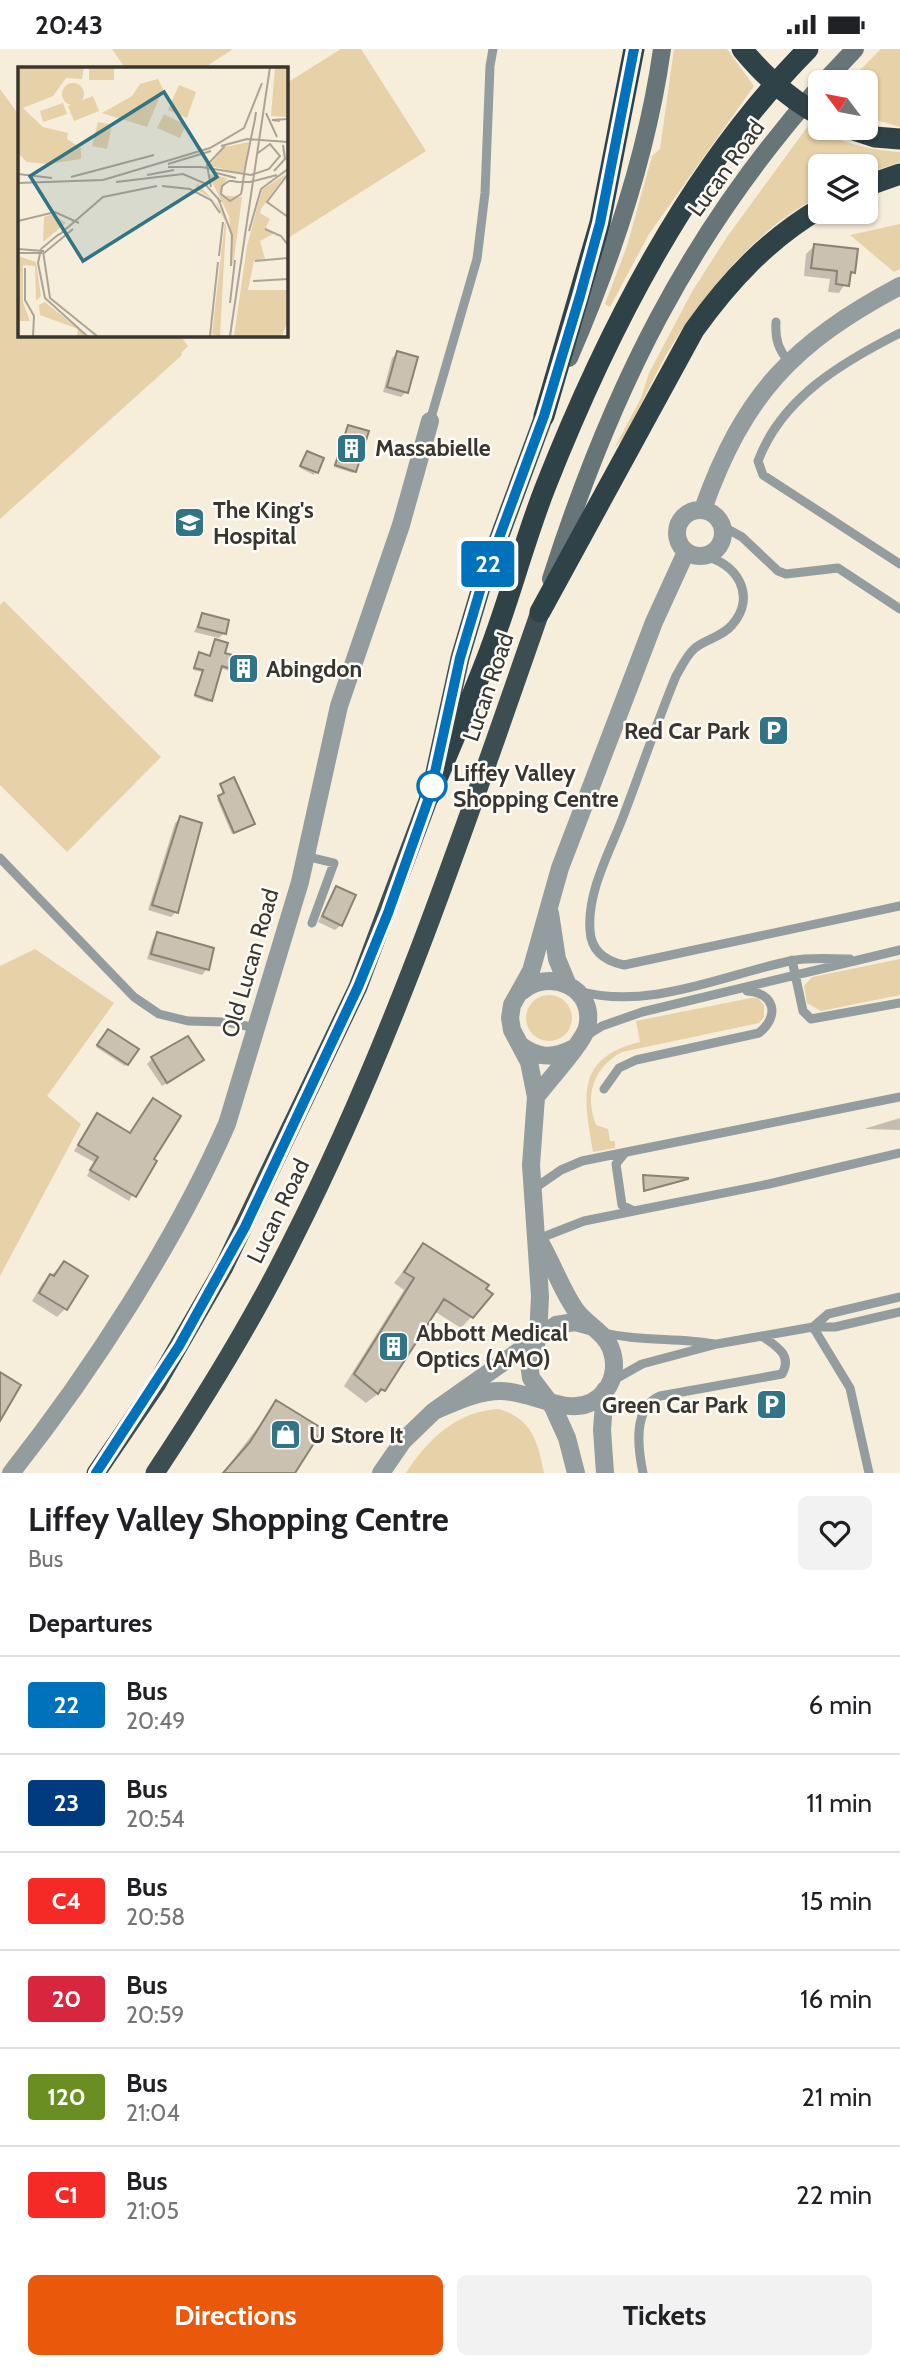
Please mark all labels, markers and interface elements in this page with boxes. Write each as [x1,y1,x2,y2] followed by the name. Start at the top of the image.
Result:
[35,9,103,41] text: 20:43
[18,67,287,336] inset map
[808,70,878,140] north arrow
[808,70,878,224] map controls
[682,114,770,222] street label: Lucan Road
[808,154,878,224] button: layers
[335,431,369,465] building icon: Massabielle
[375,434,491,462] place label: Massabielle
[213,496,314,550] place label: The King's Hospital
[173,506,207,540] school or university icon: The King's Hospital
[456,541,520,587] line badge: 22
[475,549,501,578] text: 22
[456,629,520,745] street label: Lucan Road
[226,652,260,686] building icon: Abingdon
[266,655,362,683] place label: Abingdon
[756,714,790,748] parking icon: Red Car Park
[624,717,751,745] place label: Red Car Park
[453,759,619,813] place label: Liffey Valley Shopping Centre
[417,771,447,801] marker: Liffey Valley Shopping Centre
[215,885,285,1041] street label: Old Lucan Road
[241,1154,315,1268] street label: Lucan Road
[416,1319,568,1373] place label: Abbott Medical Optics (AMO)
[376,1329,410,1363] building icon: Abbott Medical Optics (AMO)
[754,1388,788,1422] parking icon: Green Car Park
[602,1391,749,1419] place label: Green Car Park
[269,1418,303,1452] shop icon: U Store It
[309,1421,403,1449] place label: U Store It
[798,1496,872,1570] button: heart
[28,1499,449,1539] text: Liffey Valley Shopping Centre
[28,1545,63,1573] text: Bus
[28,1607,152,1639] text: Departures
[126,1675,167,1707] text: Bus
[809,1689,872,1721] text: 6 min
[54,1690,79,1719] text: 22
[126,1707,185,1735] text: 20:49
[126,1773,167,1805] text: Bus
[806,1787,872,1819] text: 11 min
[54,1788,79,1817] text: 23
[126,1805,185,1833] text: 20:54
[126,1871,167,1903] text: Bus
[801,1885,872,1917] text: 15 min
[52,1886,81,1915] text: C4
[126,1903,185,1931] text: 20:58
[126,1969,167,2001] text: Bus
[800,1983,872,2015] text: 16 min
[52,1984,81,2013] text: 20
[126,2001,184,2029] text: 20:59
[126,2067,167,2099] text: Bus
[801,2081,872,2113] text: 21 min
[47,2082,86,2111] text: 120
[126,2099,180,2127] text: 21:04
[126,2165,167,2197] text: Bus
[796,2179,872,2211] text: 22 min
[55,2180,78,2209] text: C1
[126,2197,179,2225] text: 21:05
[28,2275,443,2355] button: Directions
[457,2275,872,2355] button: Tickets

